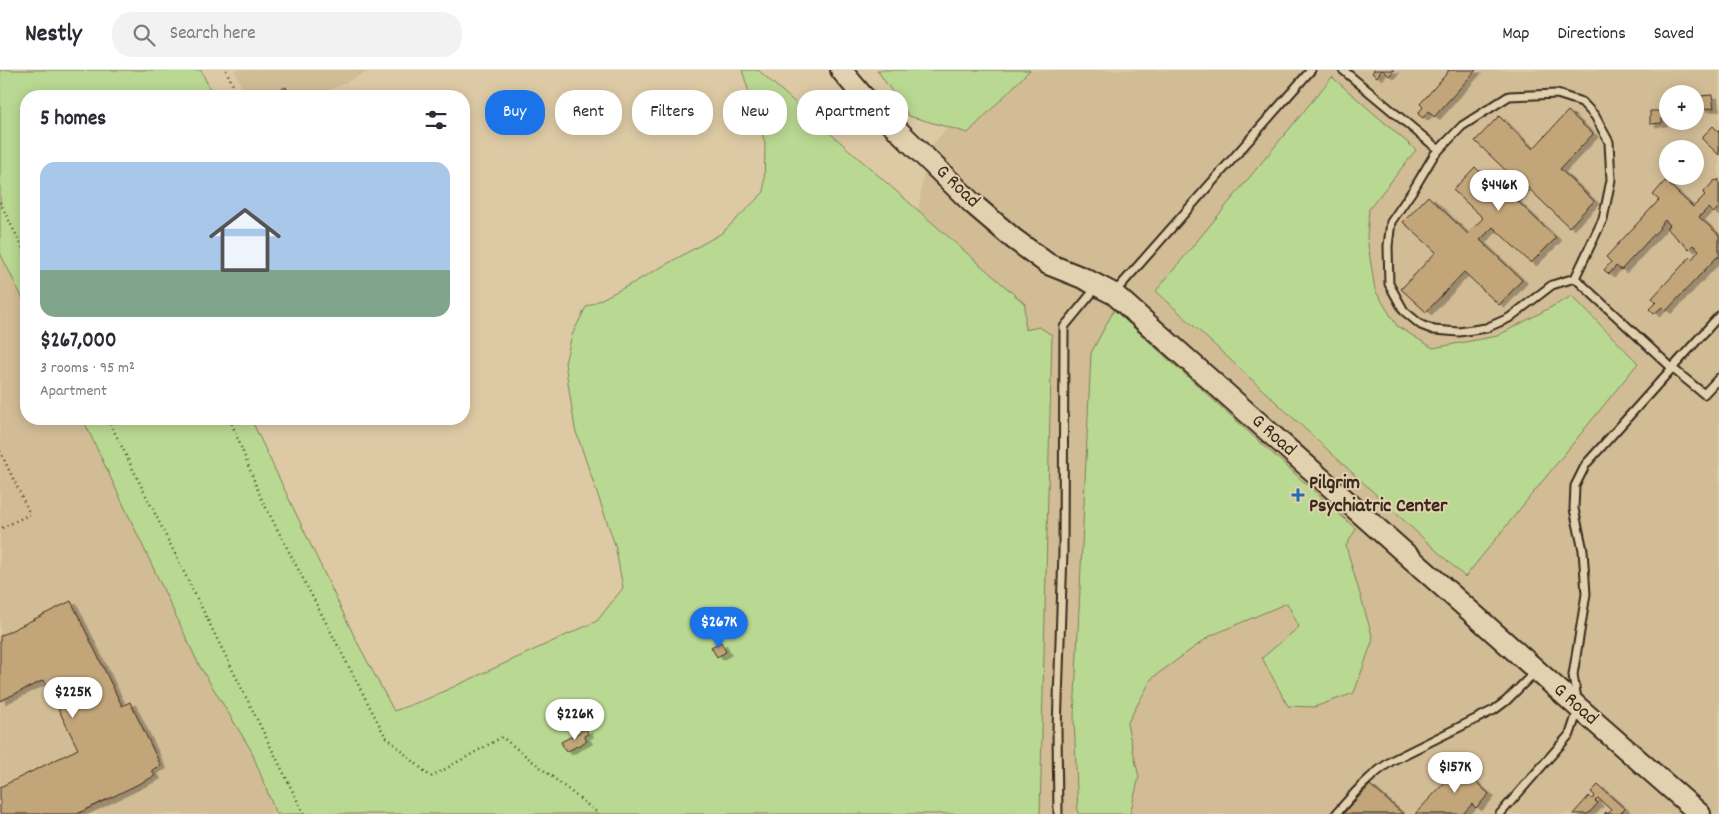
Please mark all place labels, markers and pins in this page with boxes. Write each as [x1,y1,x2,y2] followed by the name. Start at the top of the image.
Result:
[1464,170,1534,212] pin: $446K
[1309,470,1448,521] place label: Pilgrim Psychiatric Center
[1291,488,1305,502] marker: Pilgrim Psychiatric Center
[684,606,754,649] pin: $267K
[38,676,108,719] pin: $225K
[540,698,610,741] pin: $226K
[1420,752,1490,794] pin: $157K

